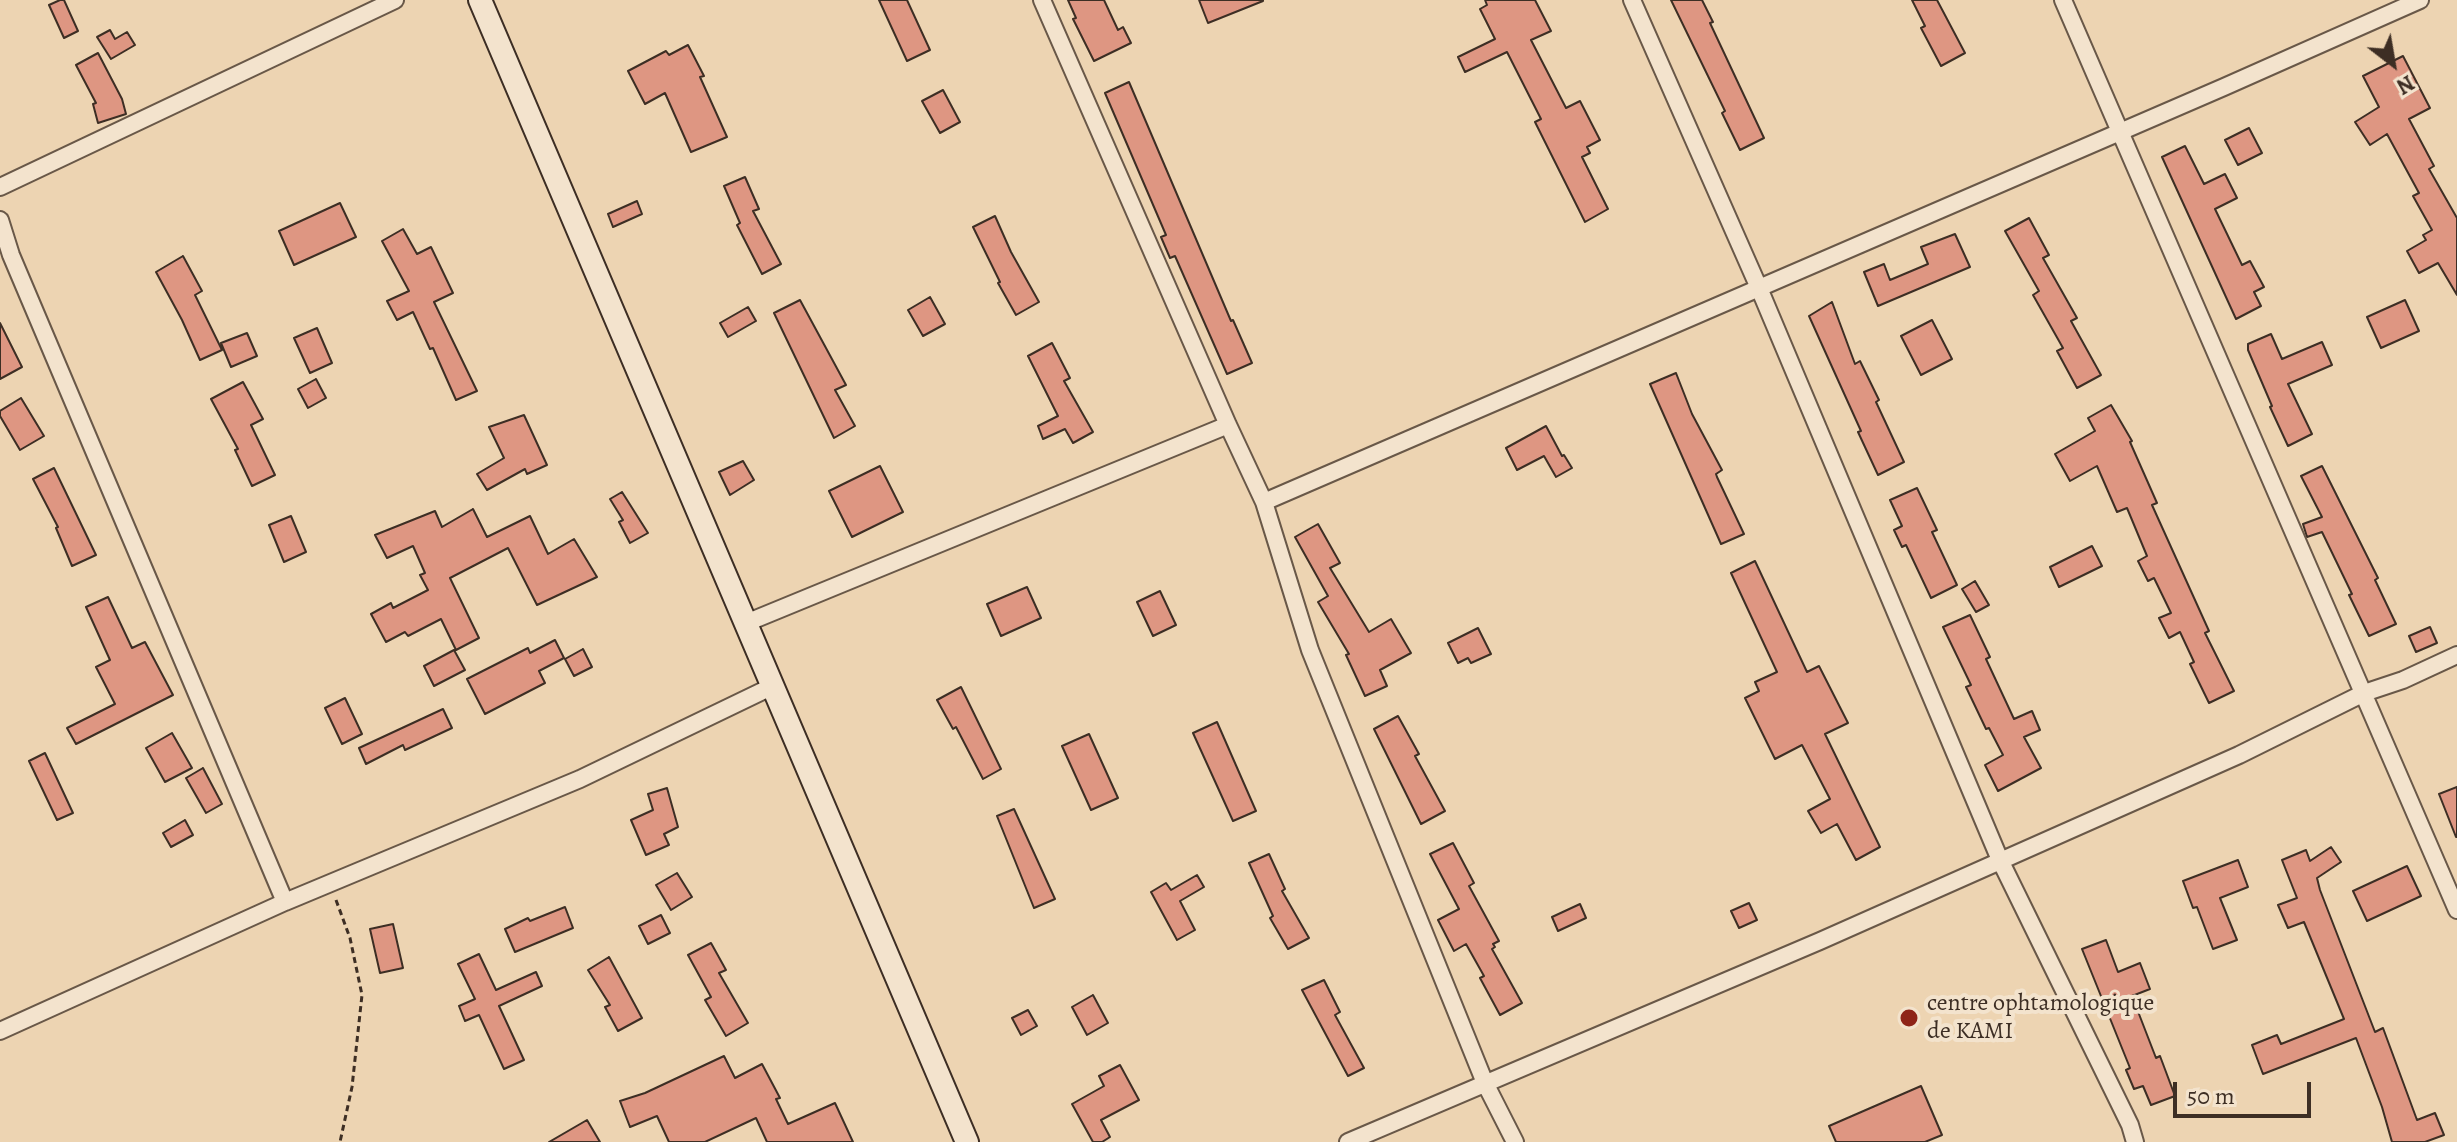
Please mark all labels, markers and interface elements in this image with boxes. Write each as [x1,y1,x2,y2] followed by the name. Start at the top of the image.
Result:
[2353,24,2433,104] north arrow
[2391,68,2420,102] text: N
[1927,990,2154,1046] place label: centre ophtamologique de KAMI
[1898,1007,1920,1029] marker: centre ophtamologique de KAMI
[2177,1066,2315,1116] scale bar
[2187,1080,2235,1112] text: 50 m

